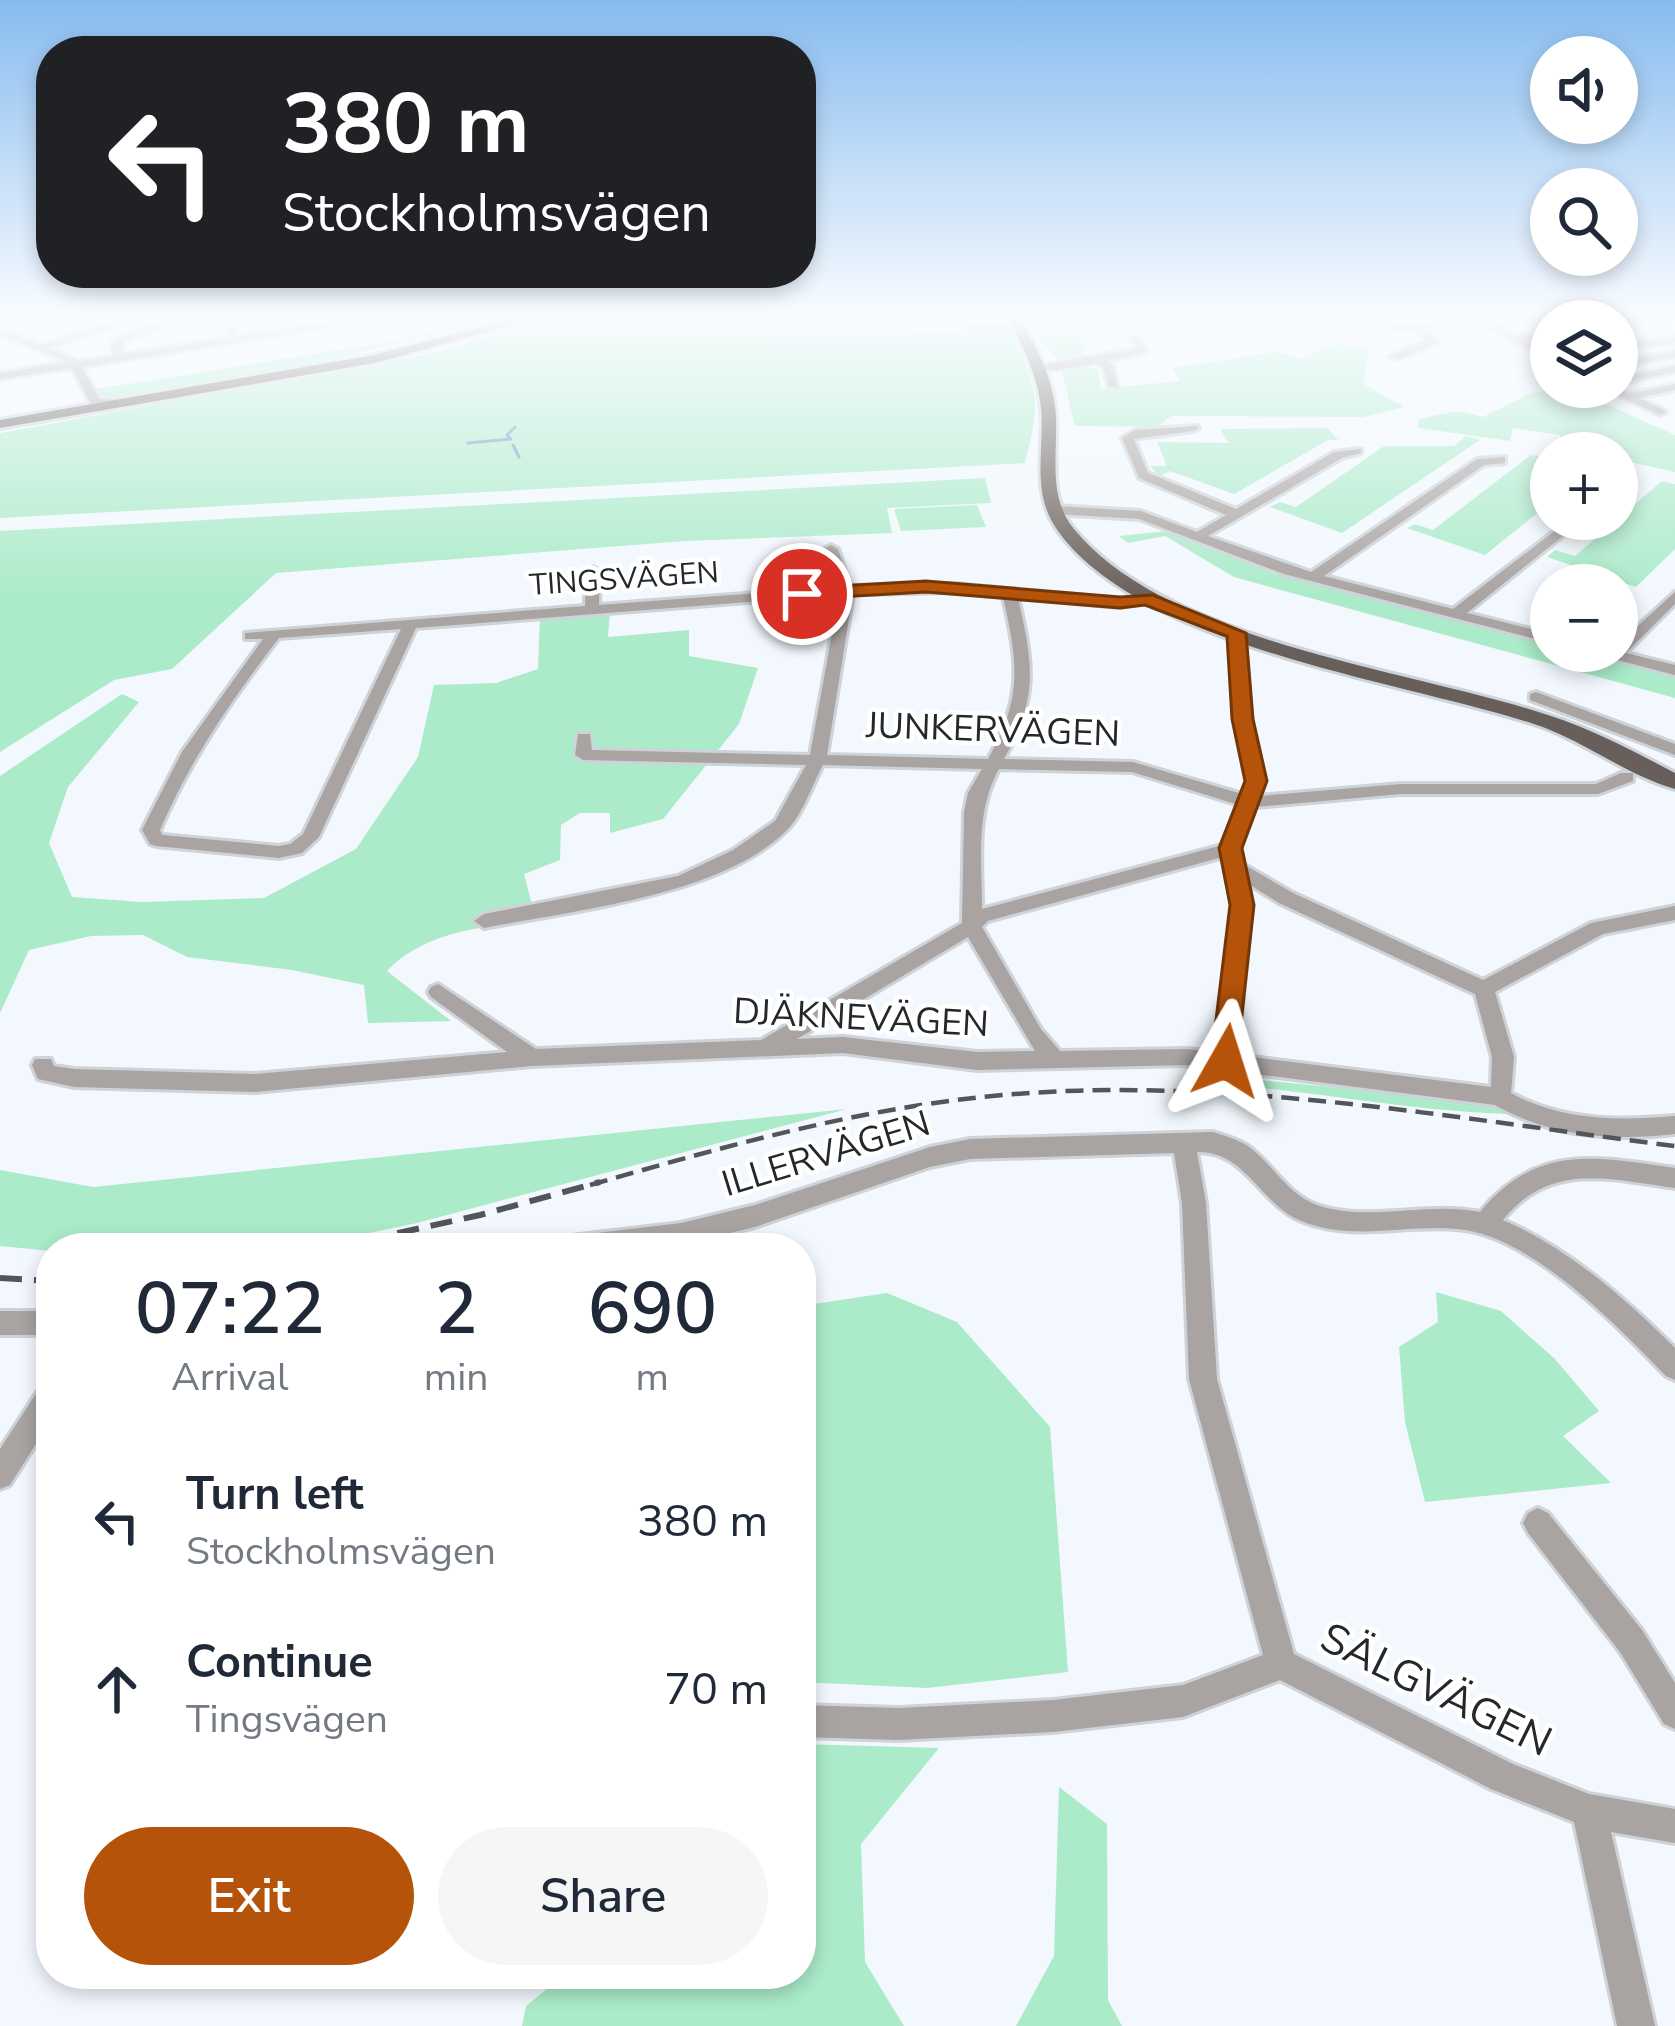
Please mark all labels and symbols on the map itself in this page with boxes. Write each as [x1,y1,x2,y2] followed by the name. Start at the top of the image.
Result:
[751,543,853,645] pin
[528,552,720,606] street label: TINGSVÄGEN
[864,701,1121,759] street label: JUNKERVÄGEN
[732,987,990,1049] street label: DJÄKNEVÄGEN
[1163,998,1289,1124] position arrow
[716,1099,936,1209] street label: ILLERVÄGEN
[1311,1609,1561,1771] street label: SÄLGVÄGEN

